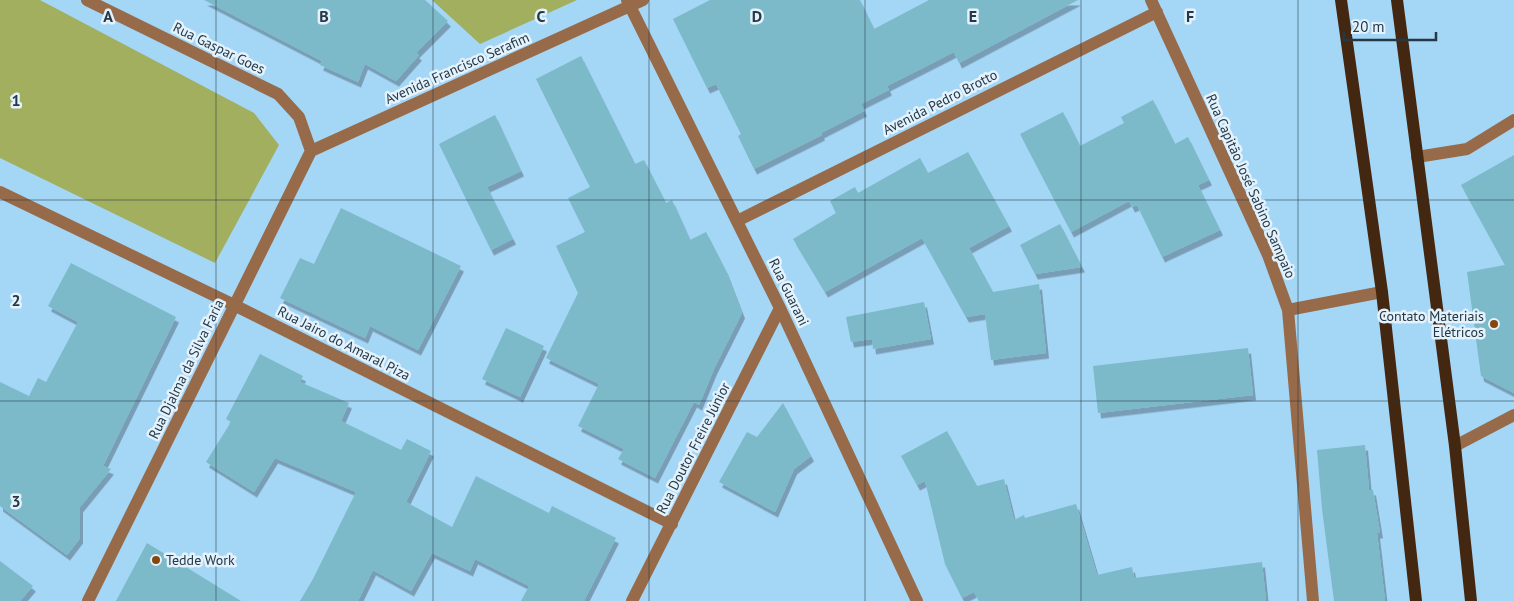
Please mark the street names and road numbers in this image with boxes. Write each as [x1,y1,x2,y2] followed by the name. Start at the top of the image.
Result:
[170,18,268,78] street label: Rua Gaspar Goes
[382,28,532,108] street label: Avenida Francisco Serafim
[880,65,1000,139] street label: Avenida Pedro Brotto
[1202,91,1300,281] street label: Rua Capitão José Sabino Sampaio
[765,255,813,329] street label: Rua Guarani
[144,296,228,442] street label: Rua Djalma da Silva Faria
[275,302,413,384] street label: Rua Jairo do Amaral Piza
[652,379,734,517] street label: Rua Doutor Freire Júnior

